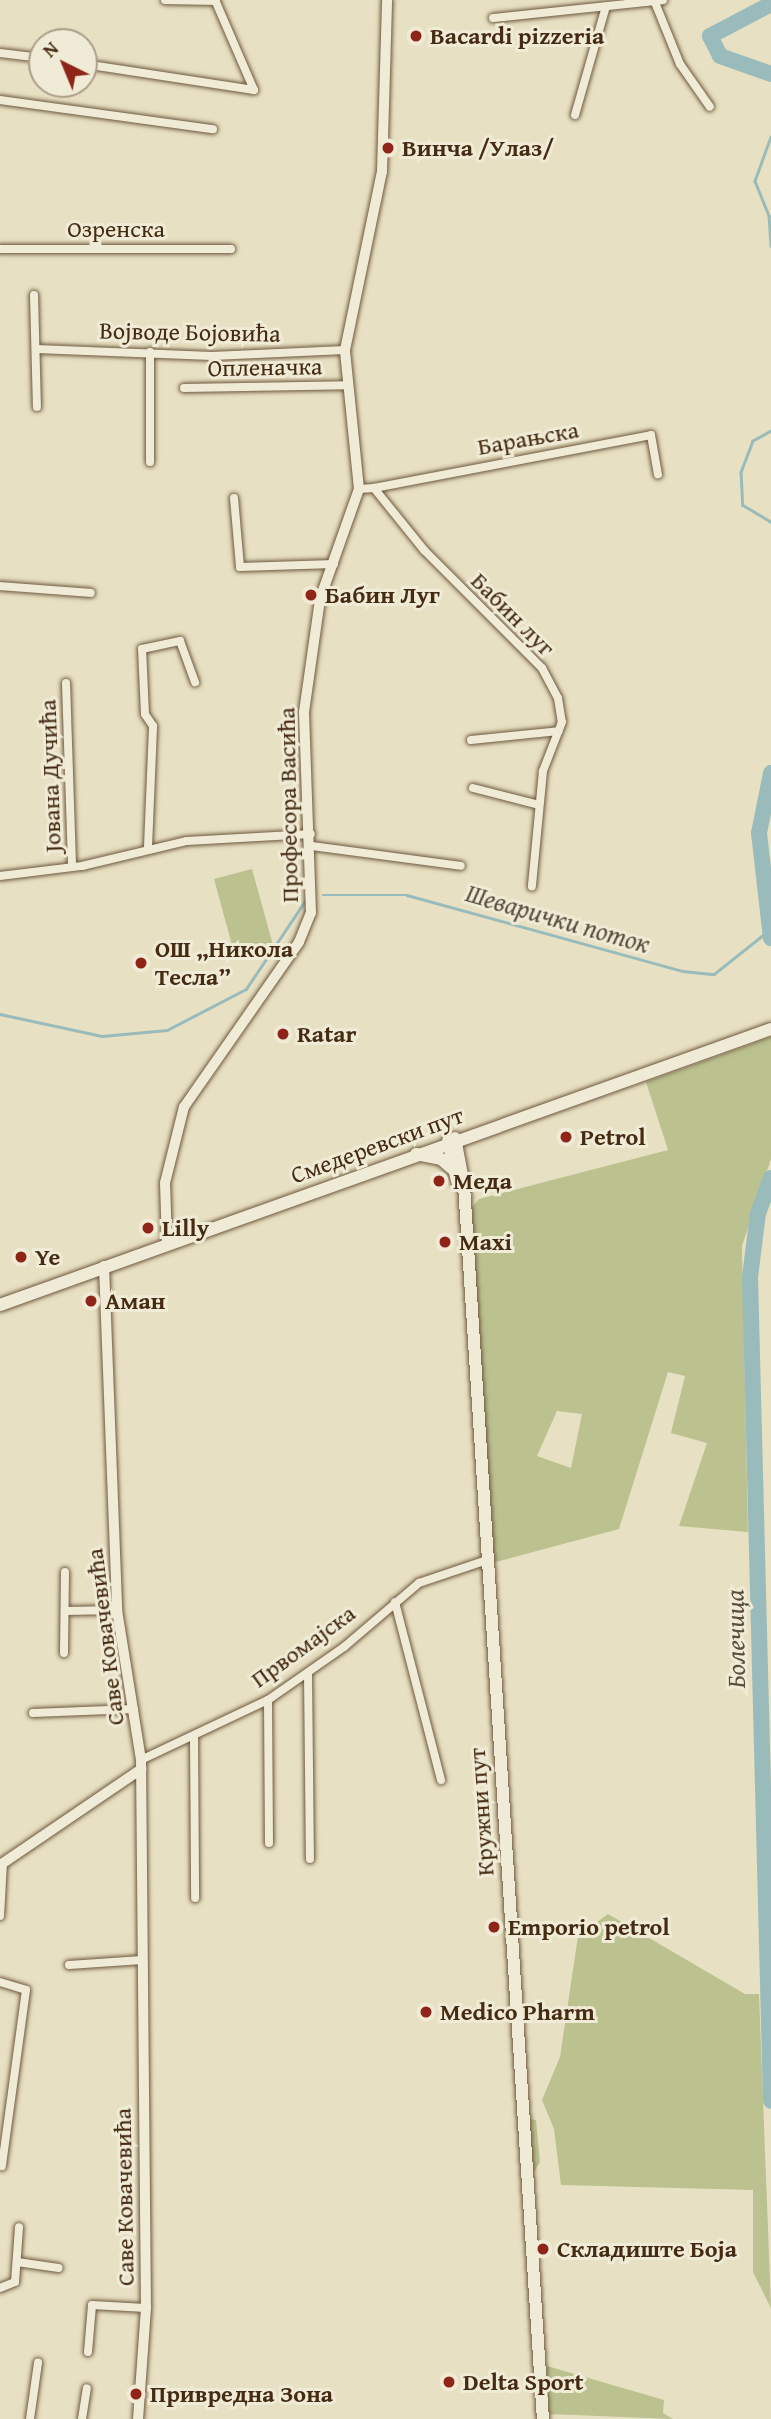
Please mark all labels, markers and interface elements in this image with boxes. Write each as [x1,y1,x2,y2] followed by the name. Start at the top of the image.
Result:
[430,22,604,50] place label: Bacardi pizzeria
[28,28,98,98] north arrow
[408,28,424,44] marker: Bacardi pizzeria
[36,35,64,64] text: N
[402,134,554,162] place label: Винча /Улаз/
[380,140,396,156] marker: Винча /Улаз/
[67,215,165,243] street label: Озренска
[99,316,281,348] street label: Војводе Бојовића
[207,352,323,382] street label: Опленачка
[475,415,581,461] street label: Барањска
[465,566,561,662] street label: Бабин луг
[325,581,440,609] place label: Бабин Луг
[303,587,319,603] marker: Бабин Луг
[33,699,67,853] street label: Јована Дучића
[272,707,304,903] street label: Професора Васића
[462,877,654,959] water label: Шеварички поток
[155,935,293,991] place label: ОШ „Никола Тесла”
[133,955,149,971] marker: ОШ „Никола Тесла”
[297,1020,357,1048] place label: Ratar
[275,1026,291,1042] marker: Ratar
[287,1100,467,1190] street label: Смедеревски пут
[580,1123,646,1151] place label: Petrol
[558,1129,574,1145] marker: Petrol
[453,1167,512,1195] place label: Меда
[431,1173,447,1189] marker: Меда
[162,1214,209,1242] place label: Lilly
[140,1220,156,1236] marker: Lilly
[459,1228,512,1256] place label: Maxi
[437,1234,453,1250] marker: Maxi
[35,1243,60,1271] place label: Ye
[13,1249,29,1265] marker: Ye
[105,1287,165,1315] place label: Аман
[83,1293,99,1309] marker: Аман
[80,1547,130,1727] street label: Саве Ковачевића
[719,1589,751,1689] water label: Болечица
[245,1598,361,1694] street label: Првомајска
[462,1747,500,1877] street label: Кружни пут
[508,1913,670,1941] place label: Emporio petrol
[486,1919,502,1935] marker: Emporio petrol
[440,1998,595,2026] place label: Medico Pharm
[418,2004,434,2020] marker: Medico Pharm
[108,2108,140,2286] street label: Саве Ковачевића
[557,2235,737,2263] place label: Складиште Боја
[535,2241,551,2257] marker: Складиште Боја
[463,2368,584,2396] place label: Delta Sport
[441,2374,457,2390] marker: Delta Sport
[150,2380,333,2408] place label: Привредна Зона
[128,2386,144,2402] marker: Привредна Зона

